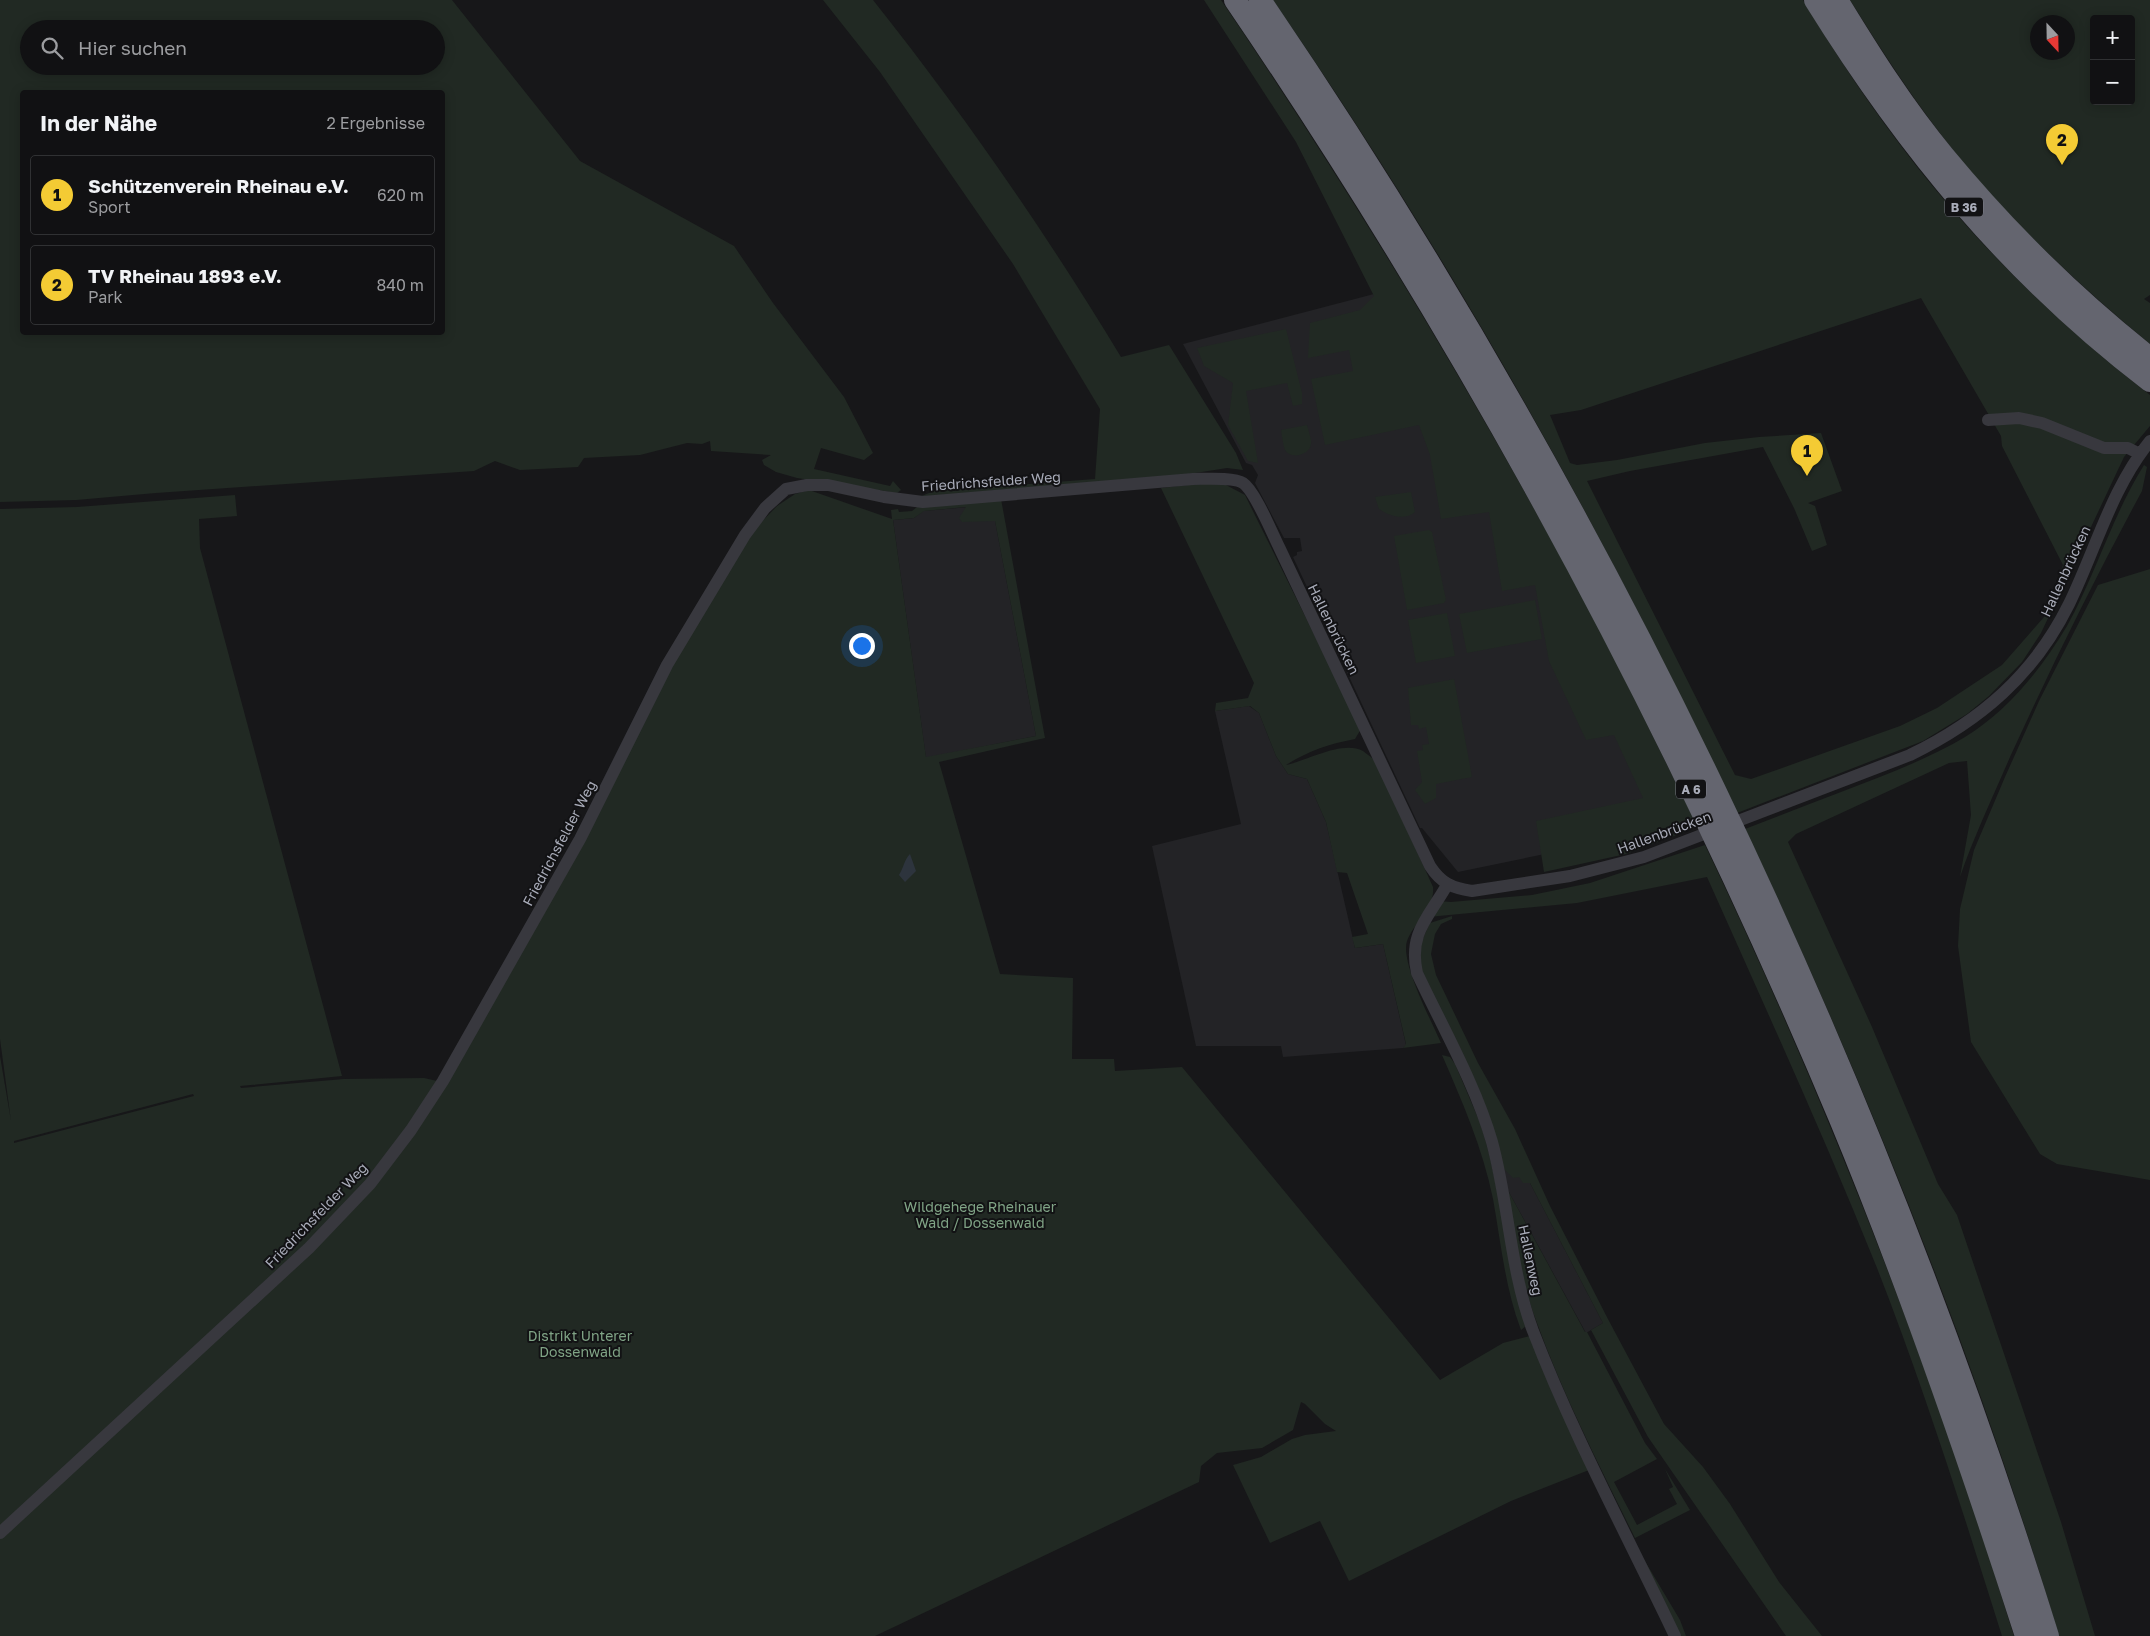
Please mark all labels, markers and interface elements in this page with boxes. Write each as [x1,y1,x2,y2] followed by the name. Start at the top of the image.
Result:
[2030,15,2075,60] north arrow
[2090,15,2135,105] map controls
[2090,15,2135,60] button: +
[20,20,445,75] search box
[38,34,66,62] icon: search
[78,36,187,59] text: Hier suchen
[2090,60,2135,105] button: −
[40,110,157,136] text: In der Nähe
[327,113,425,133] text: 2 Ergebnisse
[2046,124,2078,165] pin: 2
[88,174,349,197] text: Schützenverein Rheinau e.V.
[53,185,61,205] text: 1
[377,185,424,205] text: 620 m
[88,197,131,217] text: Sport
[1945,198,1983,216] road number: B 36
[88,264,282,287] text: TV Rheinau 1893 e.V.
[52,275,62,295] text: 2
[376,275,424,295] text: 840 m
[88,287,123,307] text: Park
[1791,435,1823,476] pin: 1
[921,468,1061,494] street label: Friedrichsfelder Weg
[2036,523,2094,619] street label: Hallenbrücken
[1305,581,1363,677] street label: Hallenbrücken
[849,633,875,659] your location
[519,777,599,909] street label: Friedrichsfelder Weg
[1676,780,1706,799] road number: A 6
[1615,807,1713,857] street label: Hallenbrücken
[261,1159,371,1271] street label: Friedrichsfelder Weg
[904,1198,1057,1231] park label: Wildgehege Rheinauer Wald / Dossenwald
[1515,1223,1547,1297] street label: Hallenweg
[528,1327,633,1360] park label: Distrikt Unterer Dossenwald

